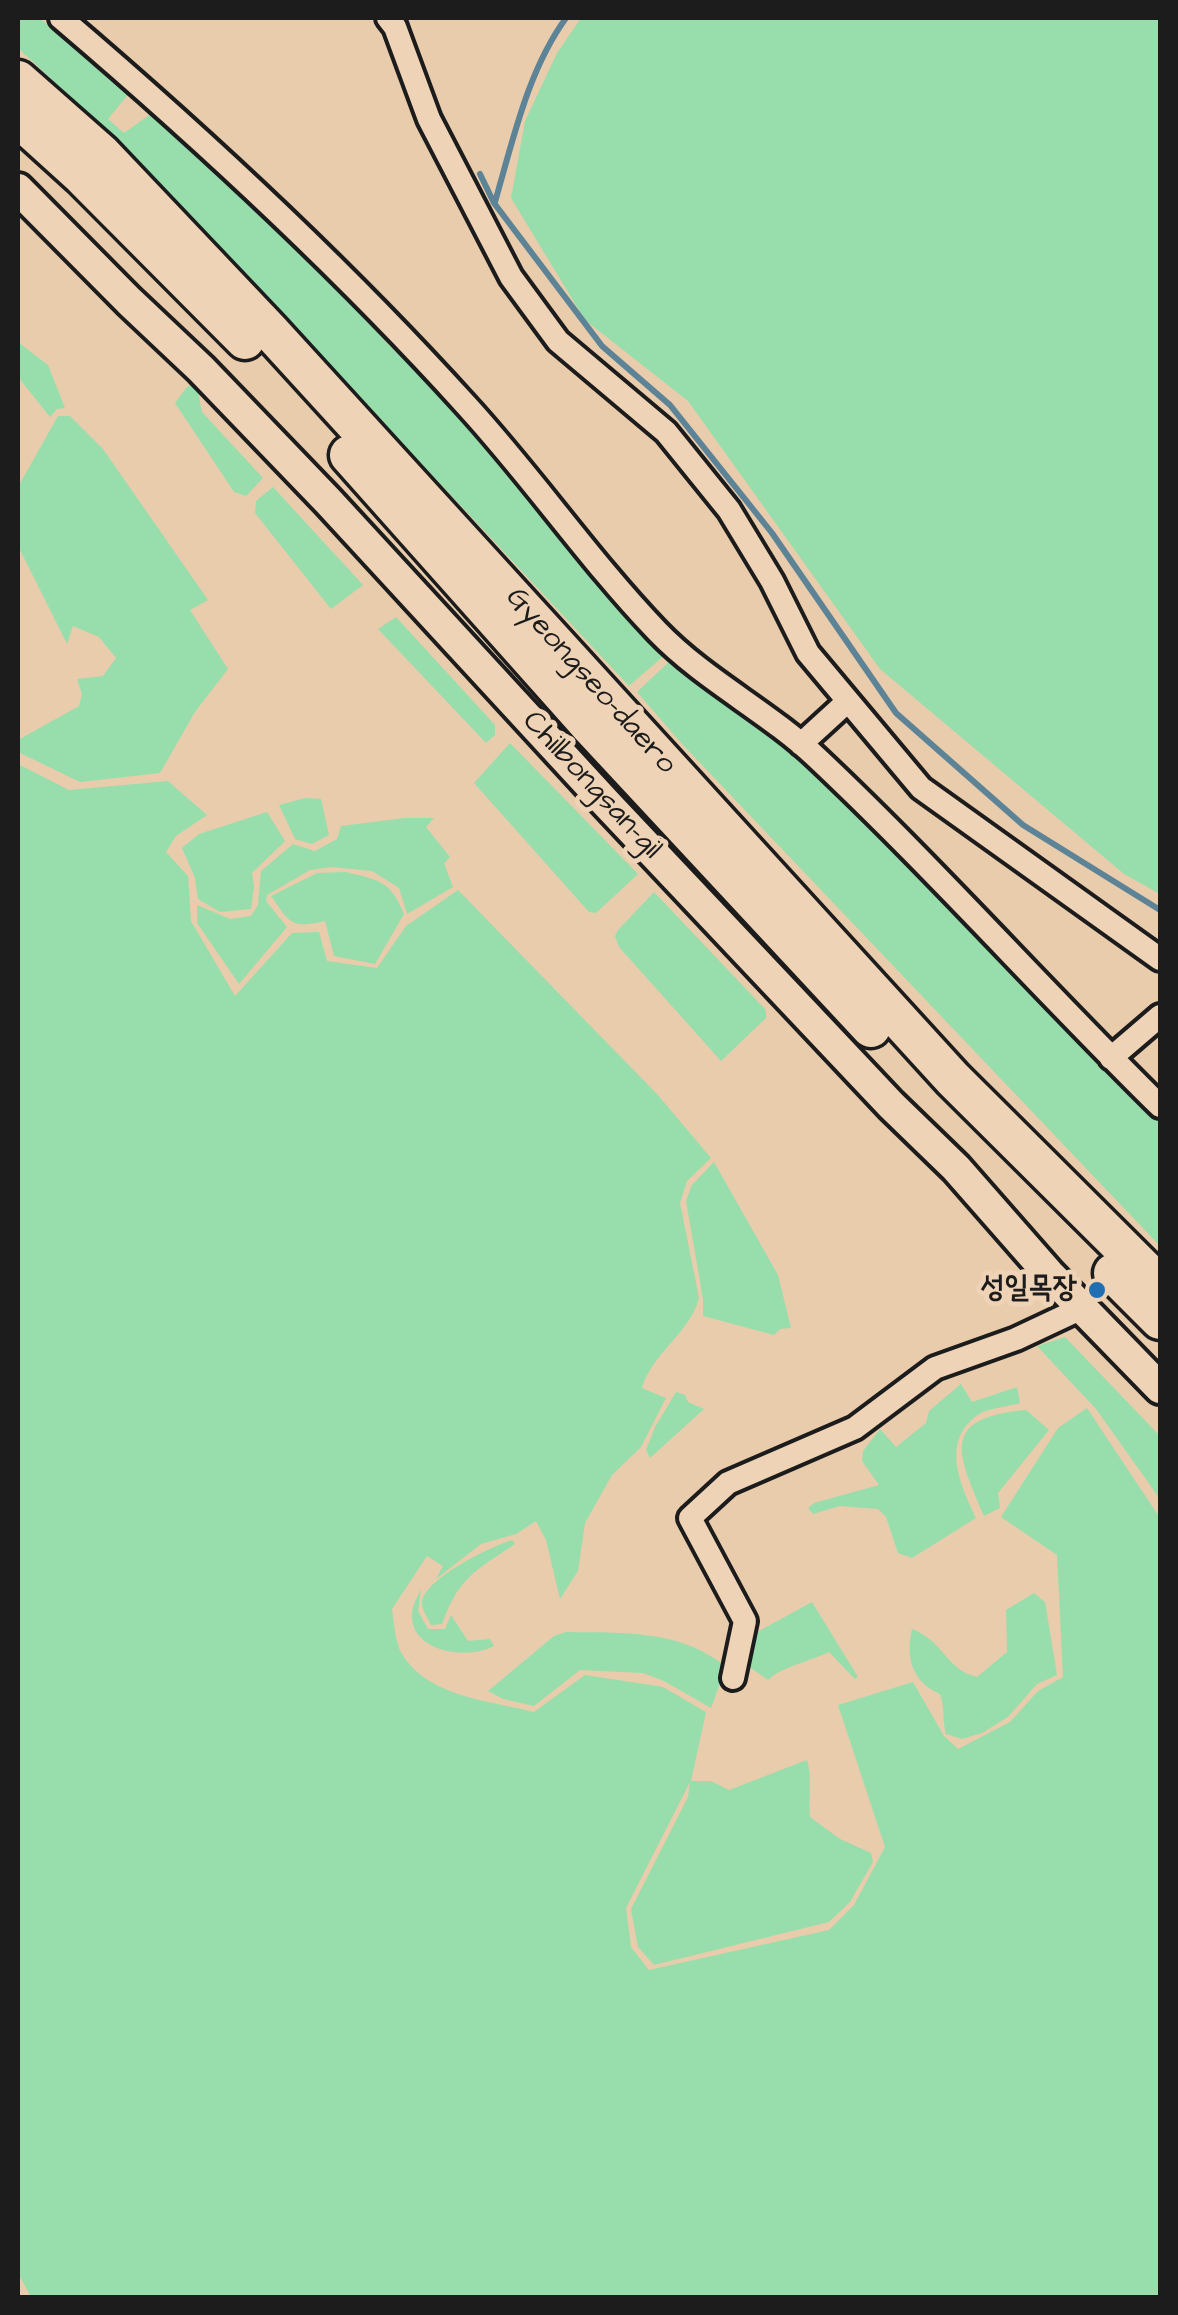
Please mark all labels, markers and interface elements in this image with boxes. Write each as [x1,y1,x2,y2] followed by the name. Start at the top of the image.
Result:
[497,581,683,783] street label: Gyeongseo-daero
[513,705,669,867] street label: Chilbongsan-gil
[980,1272,1077,1308] place label: 성일목장
[1086,1279,1108,1301] marker: 성일목장

